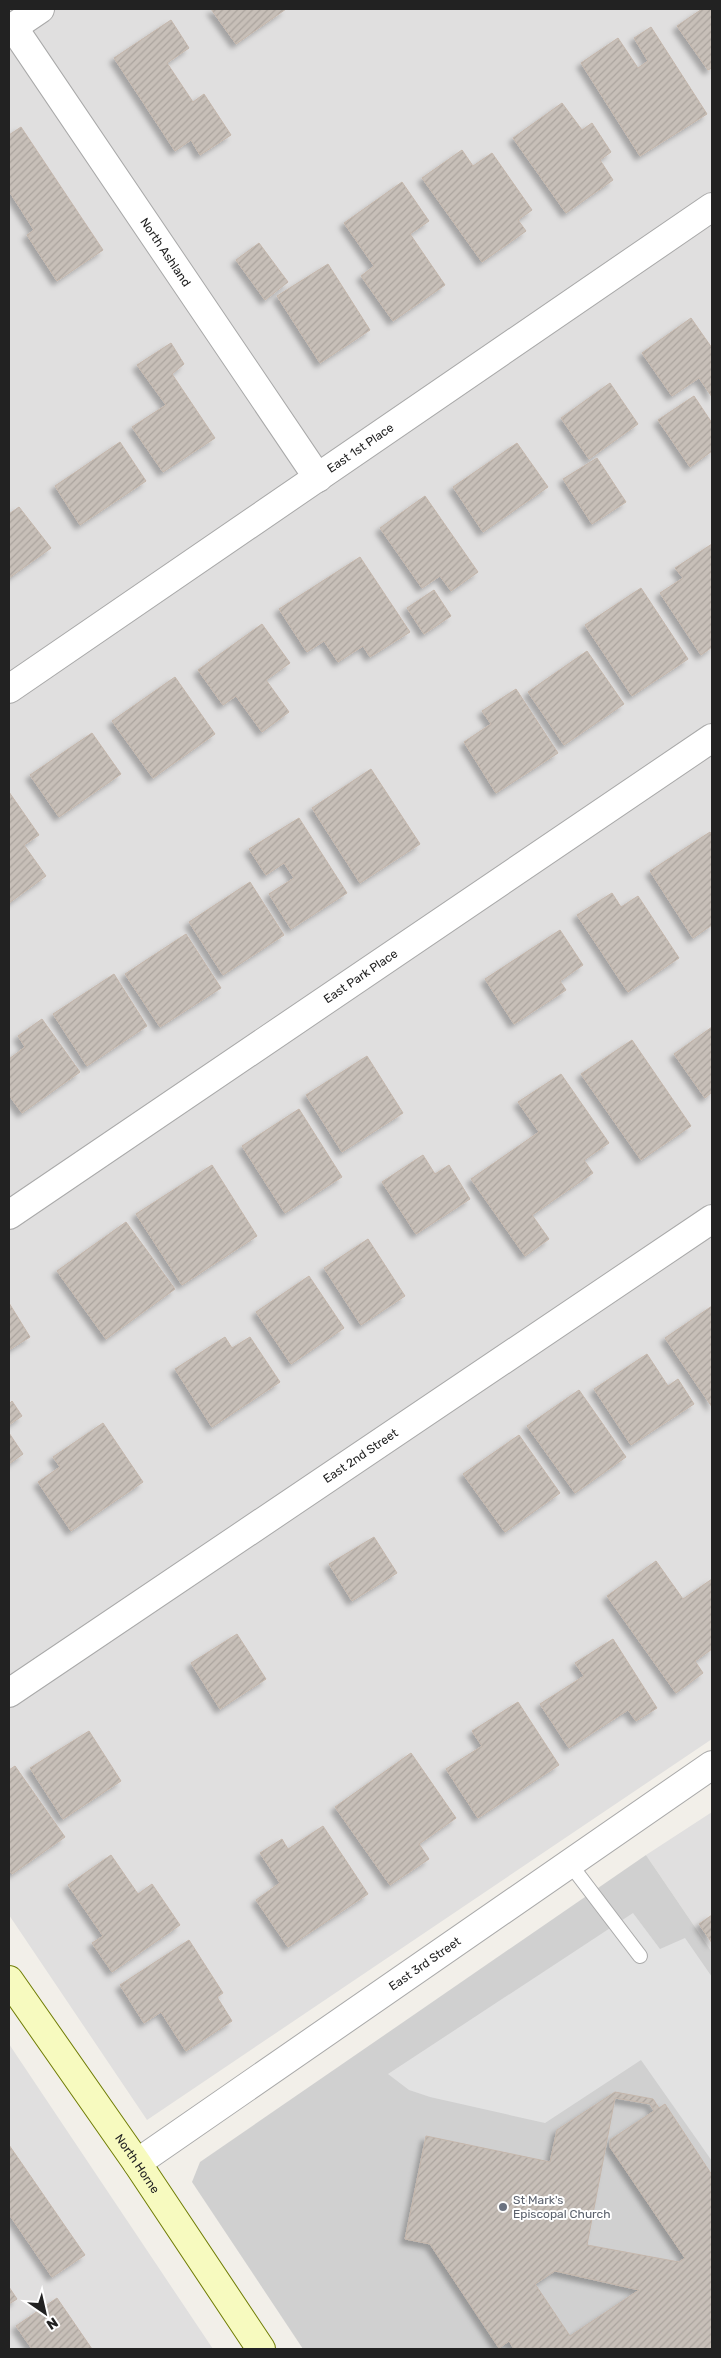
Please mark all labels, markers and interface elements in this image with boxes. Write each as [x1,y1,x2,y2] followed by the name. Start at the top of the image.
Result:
[137,215,194,289] street label: North Ashland
[325,420,396,476] street label: East 1st Place
[321,946,400,1006] street label: East Park Place
[321,1426,401,1486] street label: East 2nd Street
[386,1934,464,1994] street label: East 3rd Street
[112,2131,162,2196] street label: North Horne
[513,2193,611,2221] place label: St Mark's Episcopal Church
[497,2201,509,2213] marker: St Mark's Episcopal Church
[20,2288,70,2338] north arrow
[43,2313,61,2333] text: N

